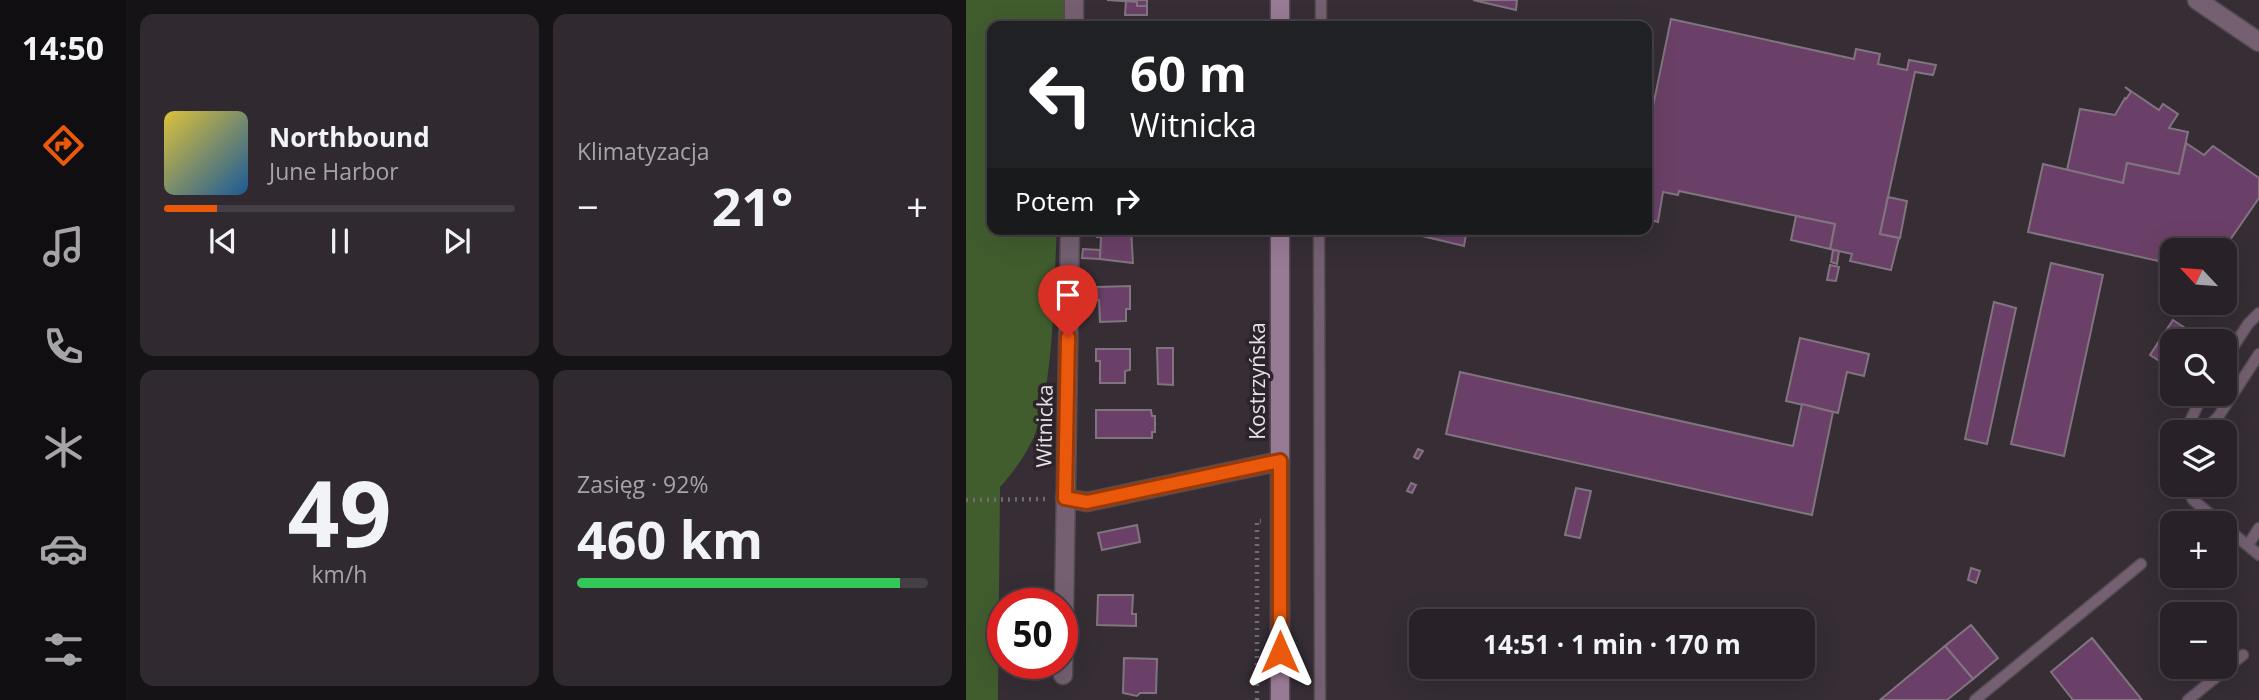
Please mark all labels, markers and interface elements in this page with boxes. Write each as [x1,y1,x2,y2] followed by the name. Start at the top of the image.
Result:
[22,26,104,69] text: 14:50
[1130,40,1247,106] text: 60 m
[1015,49,1106,140] icon: left
[1130,103,1257,146] text: Witnicka
[269,119,430,155] text: Northbound
[39,121,88,170] icon: directions
[577,135,710,167] text: Klimatyzacja
[269,155,399,187] text: June Harbor
[712,170,793,241] text: 21°
[577,180,599,232] text: −
[906,180,928,232] text: +
[1108,182,1146,220] icon: right
[1015,183,1094,219] text: Potem
[39,222,88,271] icon: music
[204,222,242,260] icon: previous
[321,222,359,260] icon: pause
[438,222,476,260] icon: next
[2160,238,2236,315] north arrow
[2160,238,2237,679] map controls
[1038,265,1098,337] pin
[1049,276,1087,314] icon: arrive
[39,322,88,371] icon: phone
[1243,322,1271,440] street label: Kostrzyńska
[2160,329,2237,406] button: search
[1029,384,1059,468] street label: Witnicka
[2160,420,2237,497] button: layers
[39,423,88,472] icon: climate
[287,450,392,574] text: 49
[577,468,708,500] text: Zasięg · 92%
[577,503,763,574] text: 460 km
[2160,511,2237,588] button: +
[39,524,88,573] icon: car
[312,558,367,590] text: km/h
[987,588,1078,679] speed limit sign: 50
[2160,602,2237,679] button: −
[1243,615,1317,689] position arrow
[39,625,88,674] icon: filters
[1483,626,1741,662] text: 14:51 · 1 min · 170 m

